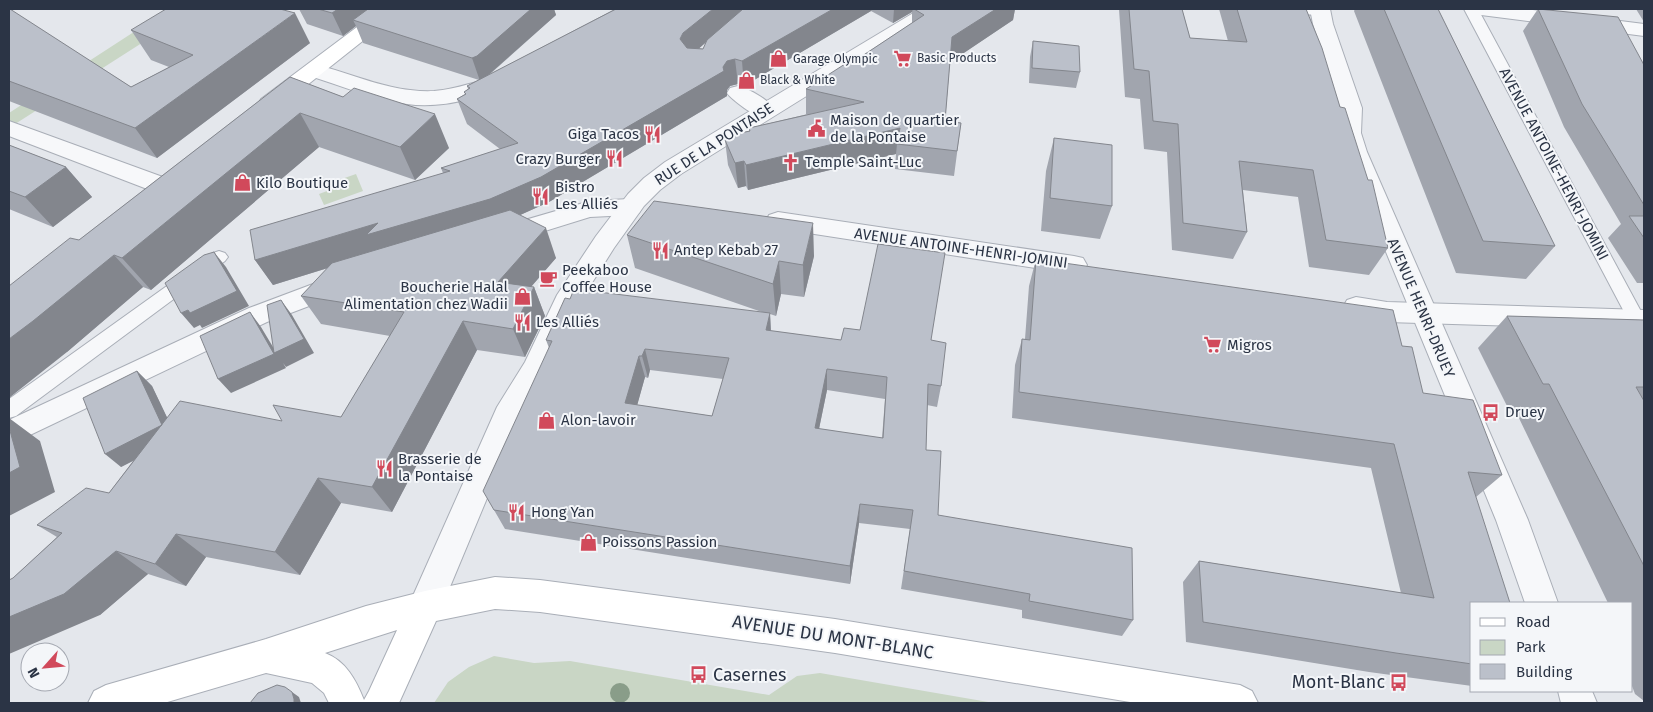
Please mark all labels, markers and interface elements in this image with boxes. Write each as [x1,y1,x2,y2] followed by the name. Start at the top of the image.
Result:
[893,48,913,68] supermarket icon: Basic Products
[769,49,789,69] shop icon: Garage Olympic
[917,51,997,65] place label: Basic Products
[793,52,878,66] place label: Garage Olympic
[1496,65,1612,263] street label: AVENUE ANTOINE-HENRI-JOMINI
[736,70,756,90] shop icon: Black & White
[760,73,835,87] place label: Black & White
[651,99,777,189] street label: RUE DE LA PONTAISE
[830,111,959,146] place label: Maison de quartier de la Pontaise
[806,119,826,139] public building icon: Maison de quartier de la Pontaise
[643,124,663,144] restaurant icon: Giga Tacos
[568,125,639,143] place label: Giga Tacos
[604,149,624,169] restaurant icon: Crazy Burger
[516,150,600,168] place label: Crazy Burger
[781,152,801,172] church icon: Temple Saint-Luc
[805,153,922,171] place label: Temple Saint-Luc
[232,173,252,193] shop icon: Kilo Boutique
[256,174,348,192] place label: Kilo Boutique
[555,178,618,213] place label: Bistro Les Alliés
[531,186,551,206] restaurant icon: Bistro Les Alliés
[853,224,1069,272] street label: AVENUE ANTOINE-HENRI-JOMINI
[1383,236,1459,381] street label: AVENUE HENRI-DRUEY
[650,240,670,260] restaurant icon: Antep Kebab 27
[674,241,779,259] place label: Antep Kebab 27
[562,261,652,296] place label: Peekaboo Coffee House
[538,269,558,289] cafe icon: Peekaboo Coffee House
[344,278,509,313] place label: Boucherie Halal Alimentation chez Wadii
[512,286,532,306] shop icon: Boucherie Halal Alimentation chez Wadii
[512,312,532,332] restaurant icon: Les Alliés
[536,313,599,331] place label: Les Alliés
[1203,335,1223,355] supermarket icon: Migros
[1227,336,1272,354] place label: Migros
[1481,402,1501,422] bus stop icon: Druey
[1505,403,1545,421] place label: Druey
[537,410,557,430] shop icon: Alon-lavoir
[561,411,636,429] place label: Alon-lavoir
[398,450,482,485] place label: Brasserie de la Pontaise
[374,458,394,478] restaurant icon: Brasserie de la Pontaise
[507,502,527,522] restaurant icon: Hong Yan
[531,503,595,521] place label: Hong Yan
[578,532,598,552] shop icon: Poissons Passion
[602,533,717,551] place label: Poissons Passion
[1470,602,1633,692] legend
[731,610,935,664] street label: AVENUE DU MONT-BLANC
[1516,613,1551,631] text: Road
[1516,638,1546,656] text: Park
[20,642,70,692] north arrow
[1516,663,1572,681] text: Building
[713,664,786,686] place label: Casernes
[24,665,44,681] text: N
[689,665,709,685] bus stop icon: Casernes
[1292,671,1385,693] place label: Mont-Blanc
[1389,672,1409,692] bus stop icon: Mont-Blanc

